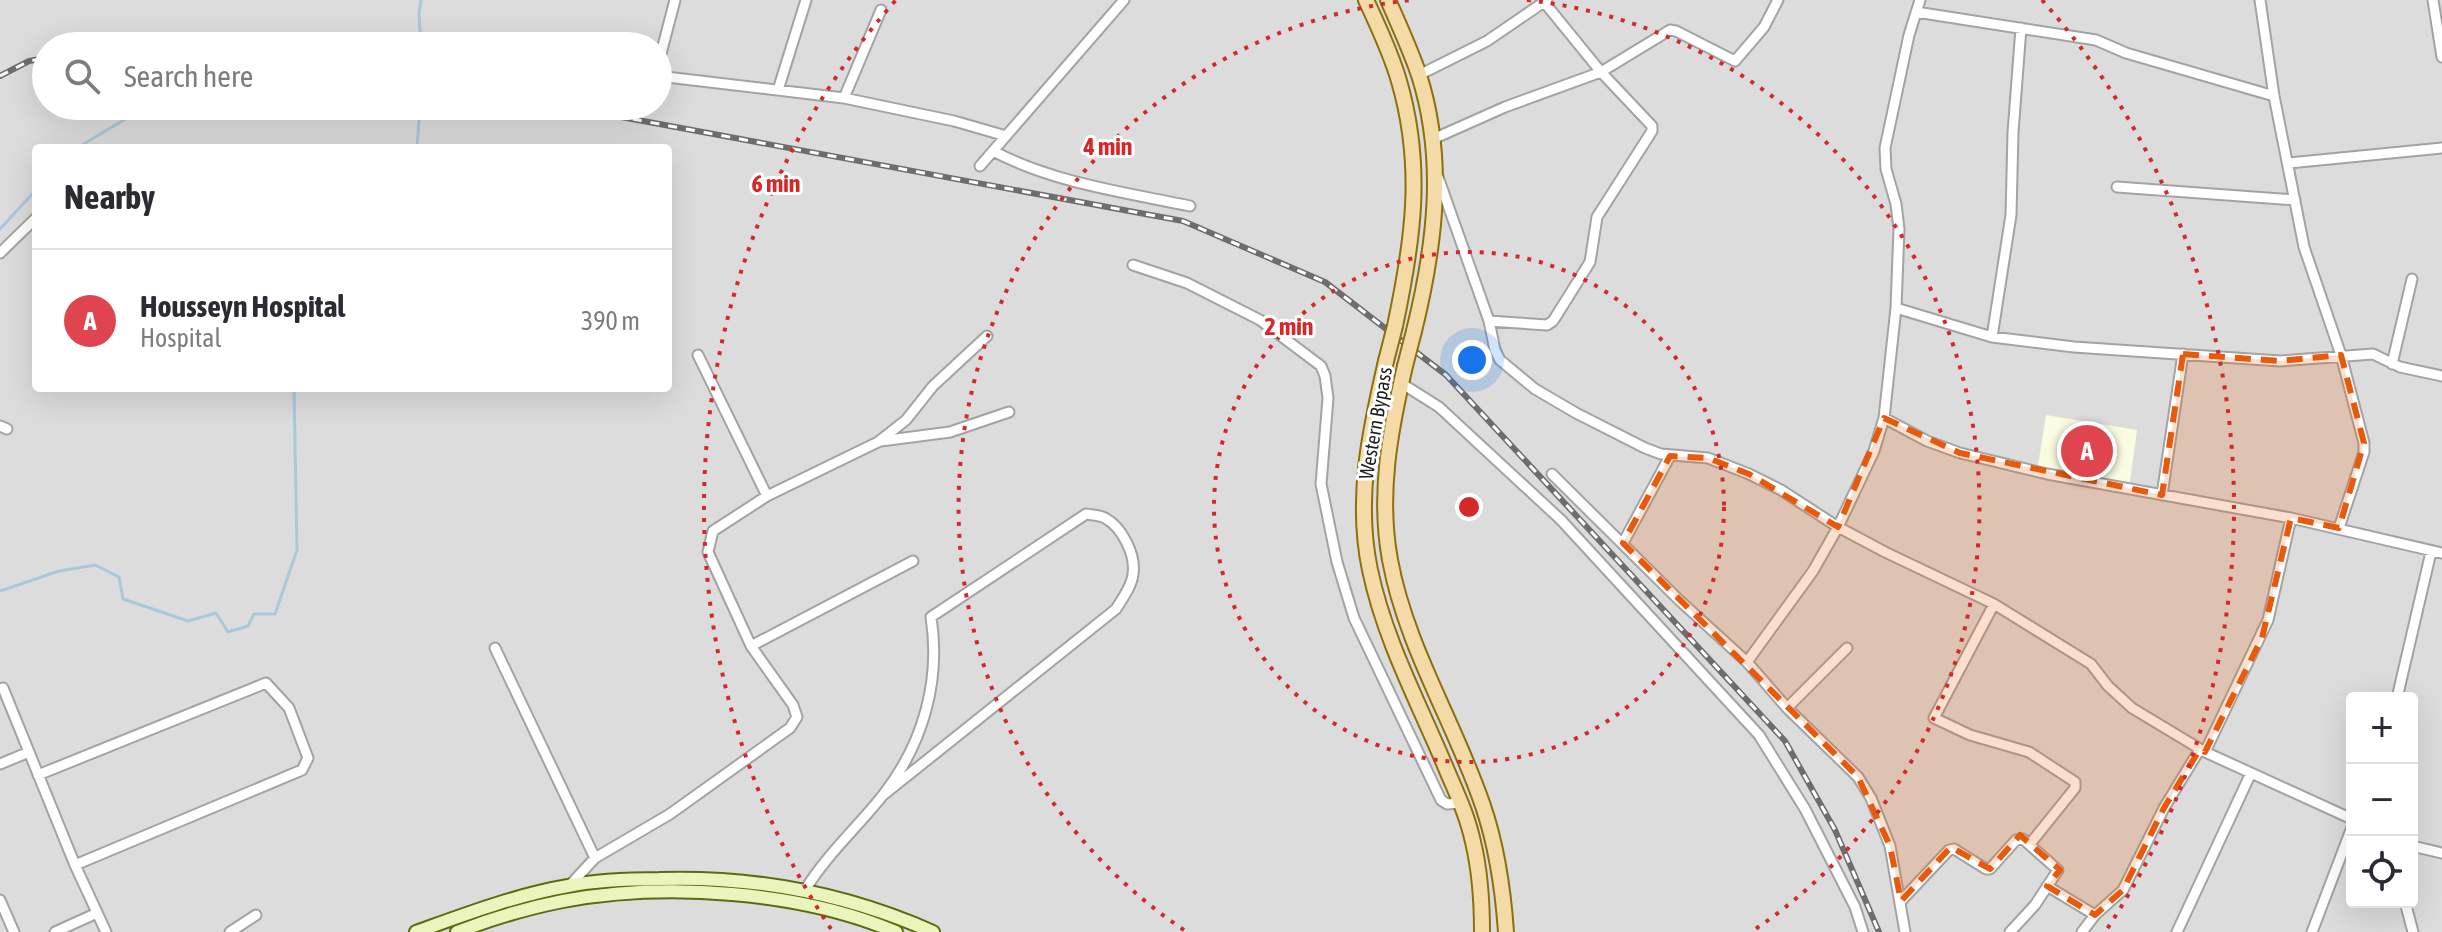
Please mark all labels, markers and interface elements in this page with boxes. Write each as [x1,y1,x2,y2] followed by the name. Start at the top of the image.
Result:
[32,32,672,120] search box
[60,54,104,98] icon: search
[124,59,253,93] text: Search here
[1082,133,1133,160] text: 4 min
[751,170,801,197] text: 6 min
[64,177,155,216] text: Nearby
[140,289,345,323] text: Housseyn Hospital
[84,306,96,336] text: A
[581,306,640,336] text: 390 m
[1264,313,1314,340] text: 2 min
[140,323,221,353] text: Hospital
[1452,340,1492,380] your location
[1354,365,1396,481] street label: Western Bypass
[2061,421,2113,481] pin: A
[1455,493,1483,521] centre of rings
[2346,692,2418,908] map controls
[2346,692,2418,764] button: +
[2346,764,2418,836] button: −
[2346,836,2418,908] button: locate

